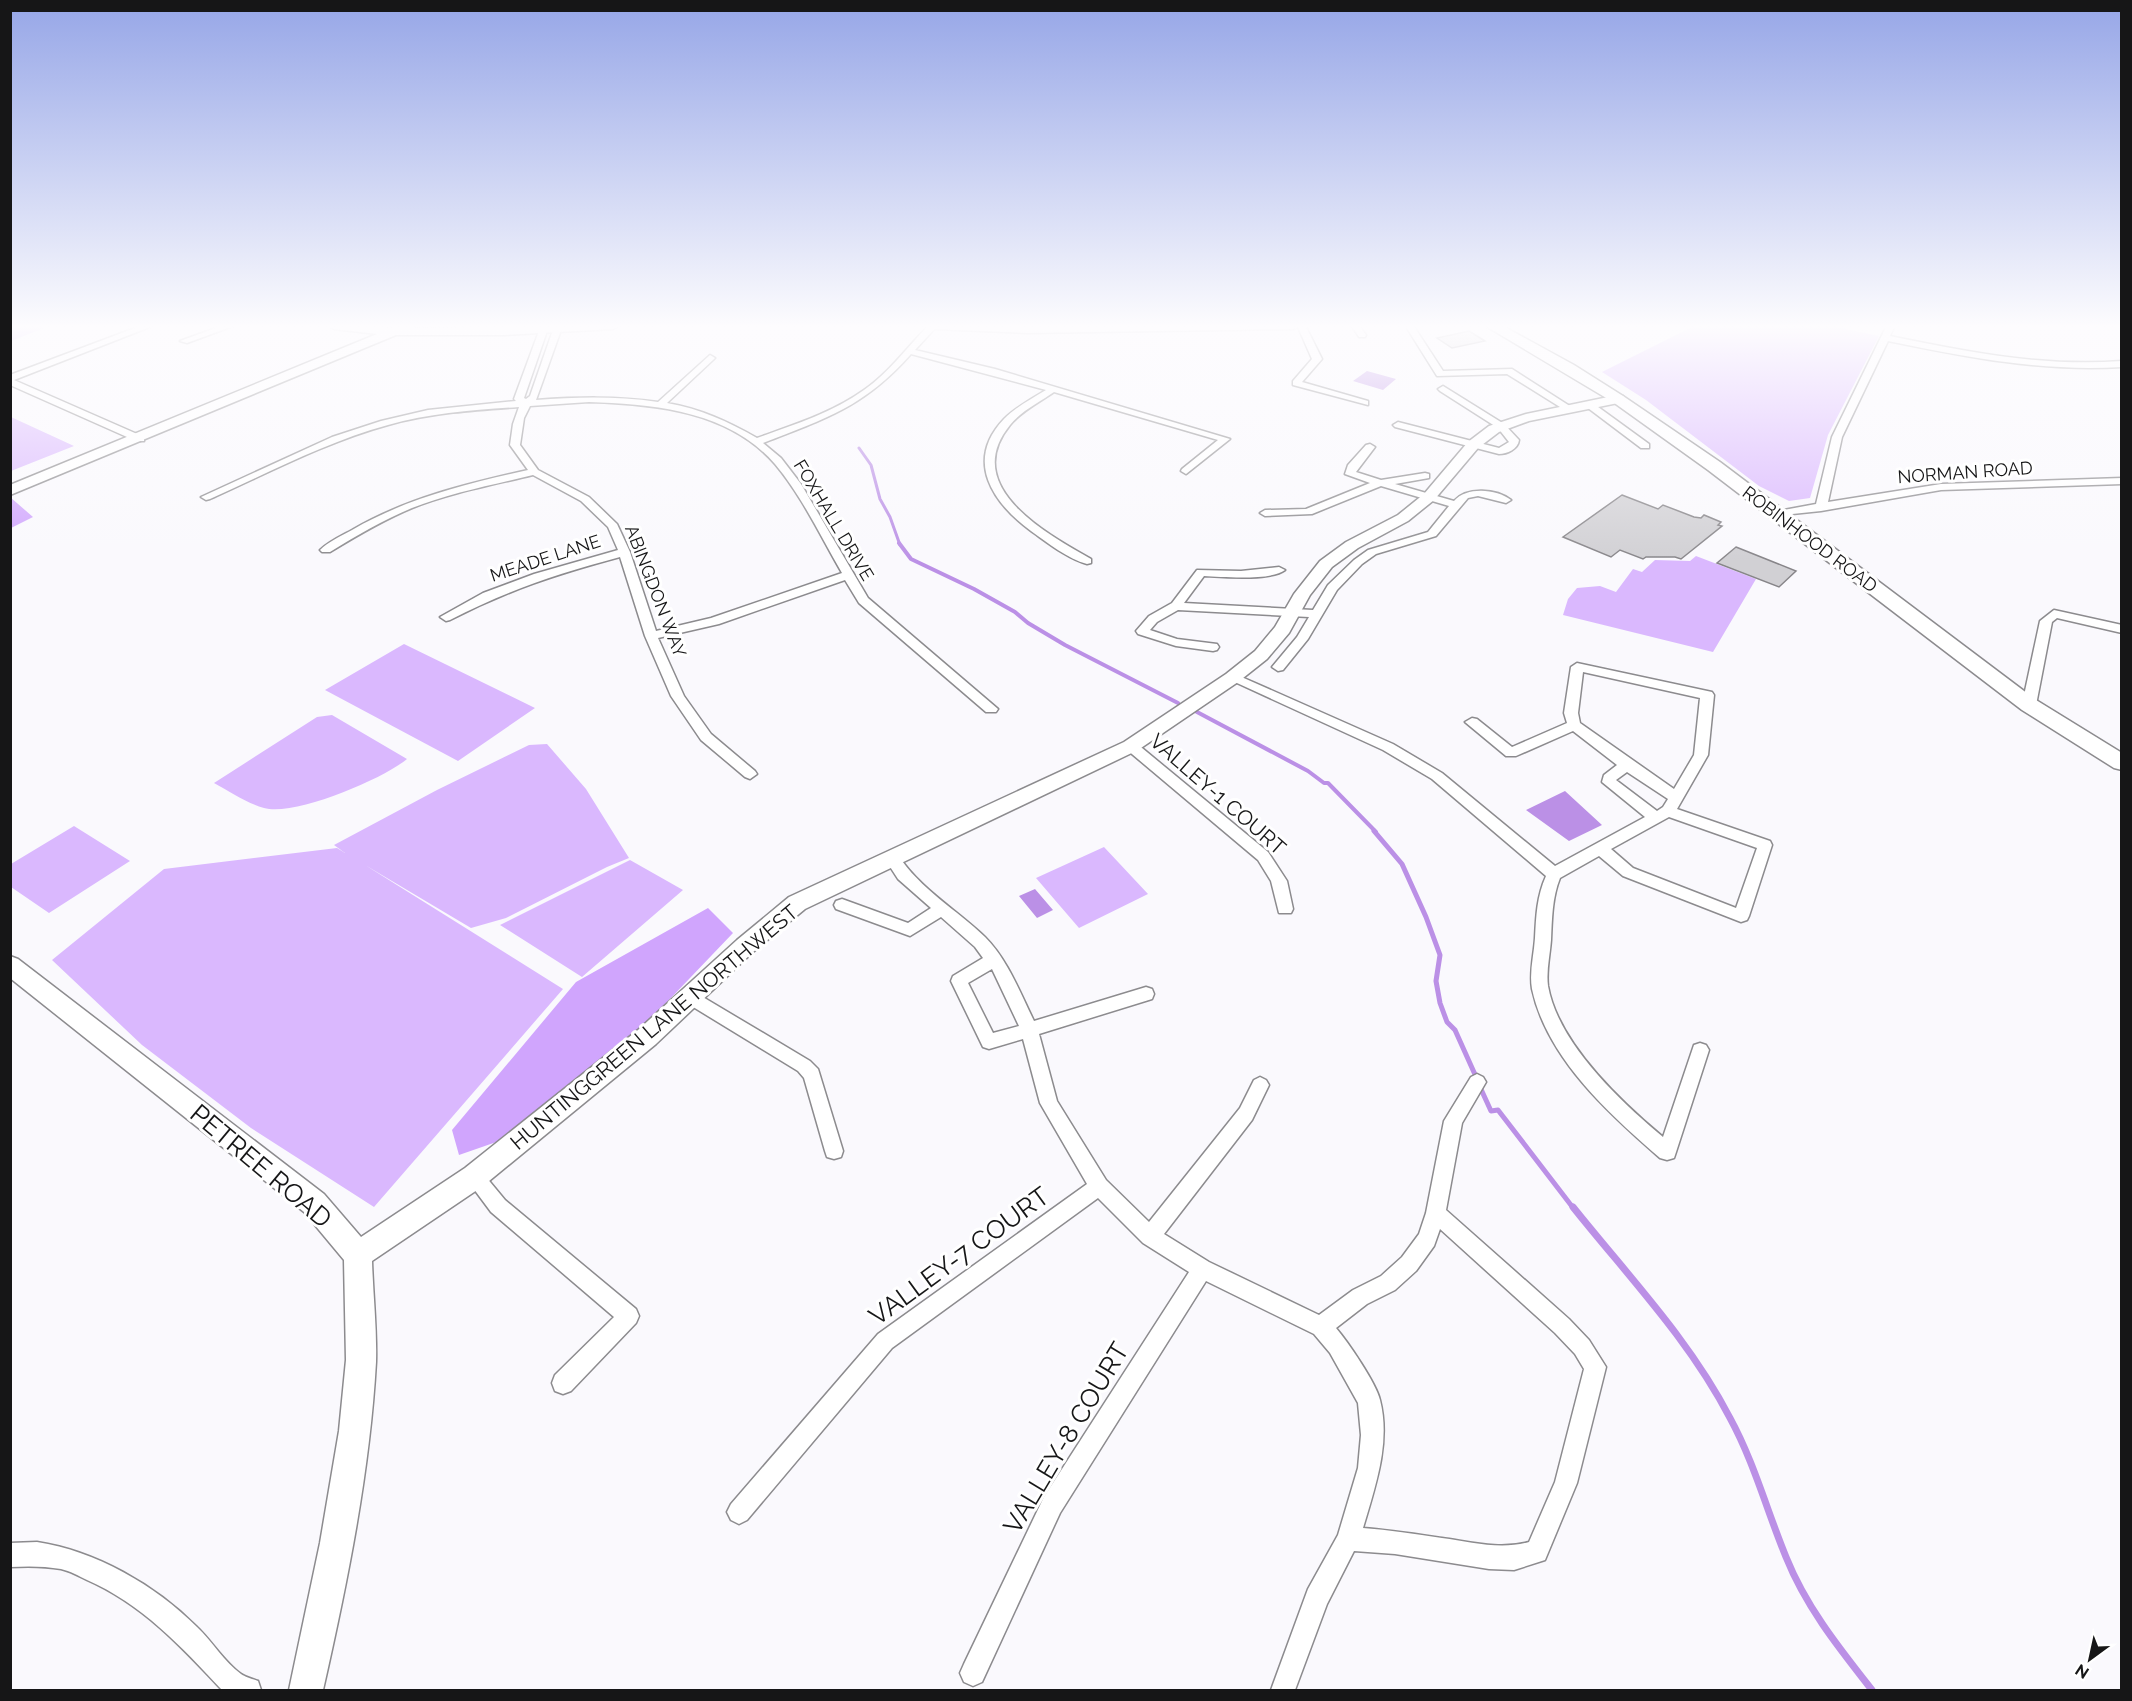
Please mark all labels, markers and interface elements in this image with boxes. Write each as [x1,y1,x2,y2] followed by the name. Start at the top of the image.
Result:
[790,456,878,584] street label: FOXHALL DRIVE
[1897,457,2033,487] street label: NORMAN ROAD
[1738,481,1882,597] street label: ROBINHOOD ROAD
[621,522,691,660] street label: ABINGDON WAY
[487,530,603,586] street label: MEADE LANE
[1145,728,1291,860] street label: VALLEY-1 COURT
[505,899,803,1155] street label: HUNTINGGREEN LANE NORTHWEST
[184,1098,338,1234] street label: PETREE ROAD
[863,1181,1055,1331] street label: VALLEY-7 COURT
[997,1337,1135,1539] street label: VALLEY-8 COURT
[2060,1629,2120,1689] north arrow
[2072,1660,2092,1682] text: N

